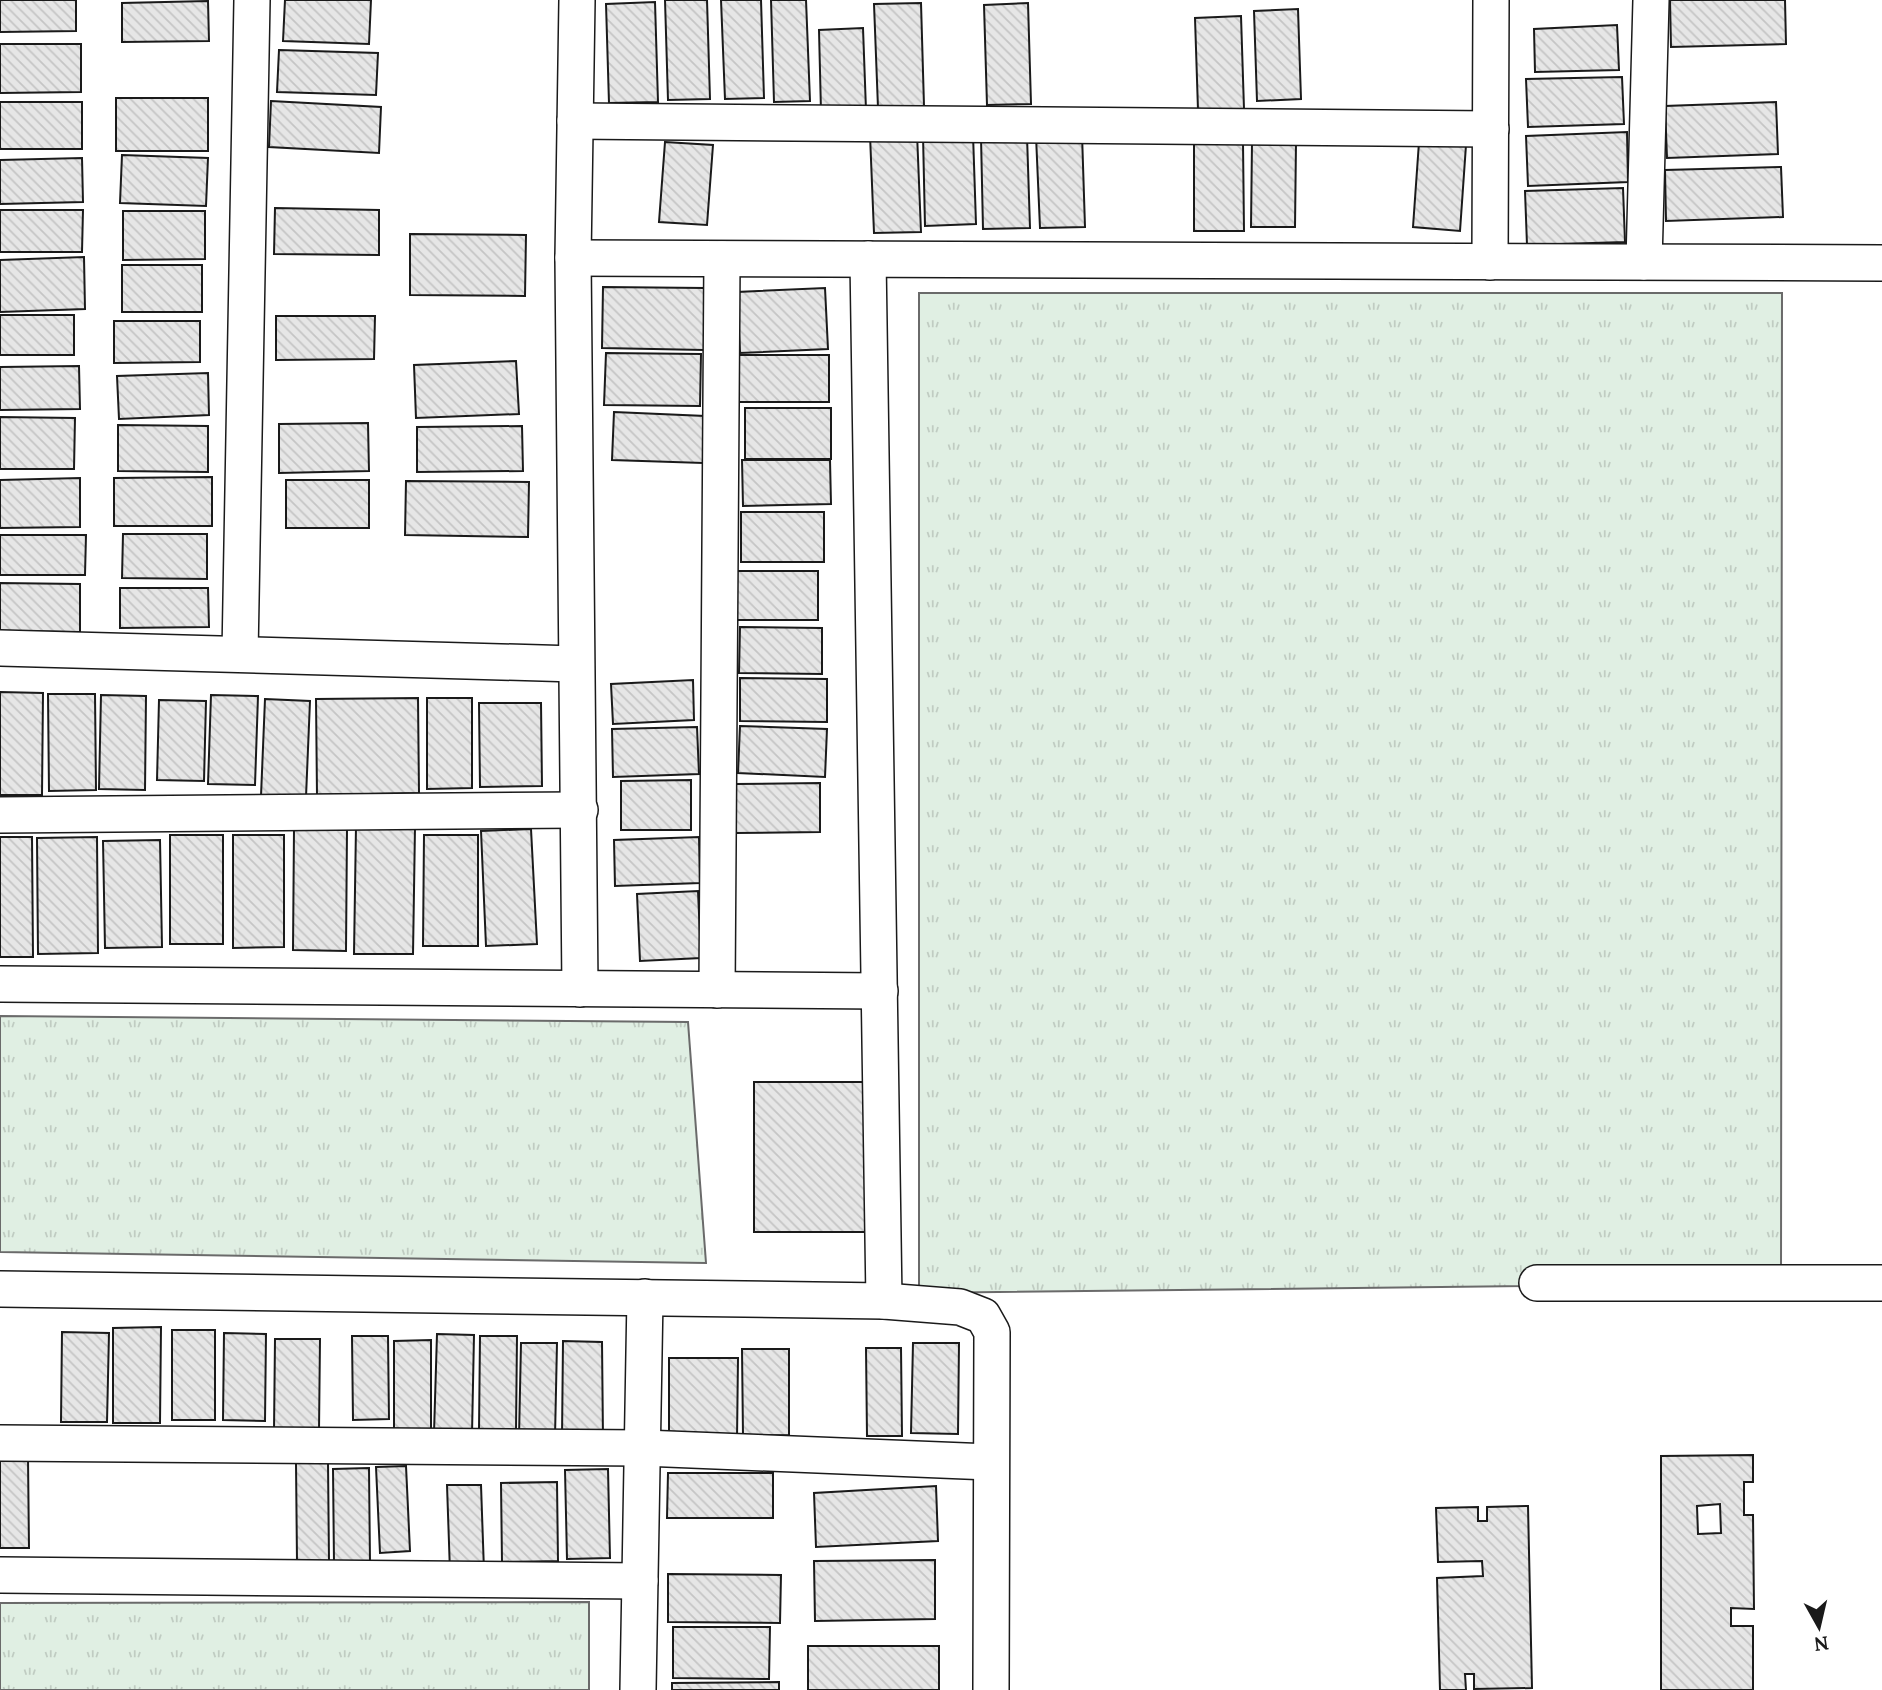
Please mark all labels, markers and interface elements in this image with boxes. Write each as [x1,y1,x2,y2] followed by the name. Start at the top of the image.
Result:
[1784,1592,1854,1662] north arrow
[1812,1631,1830,1657] text: N

